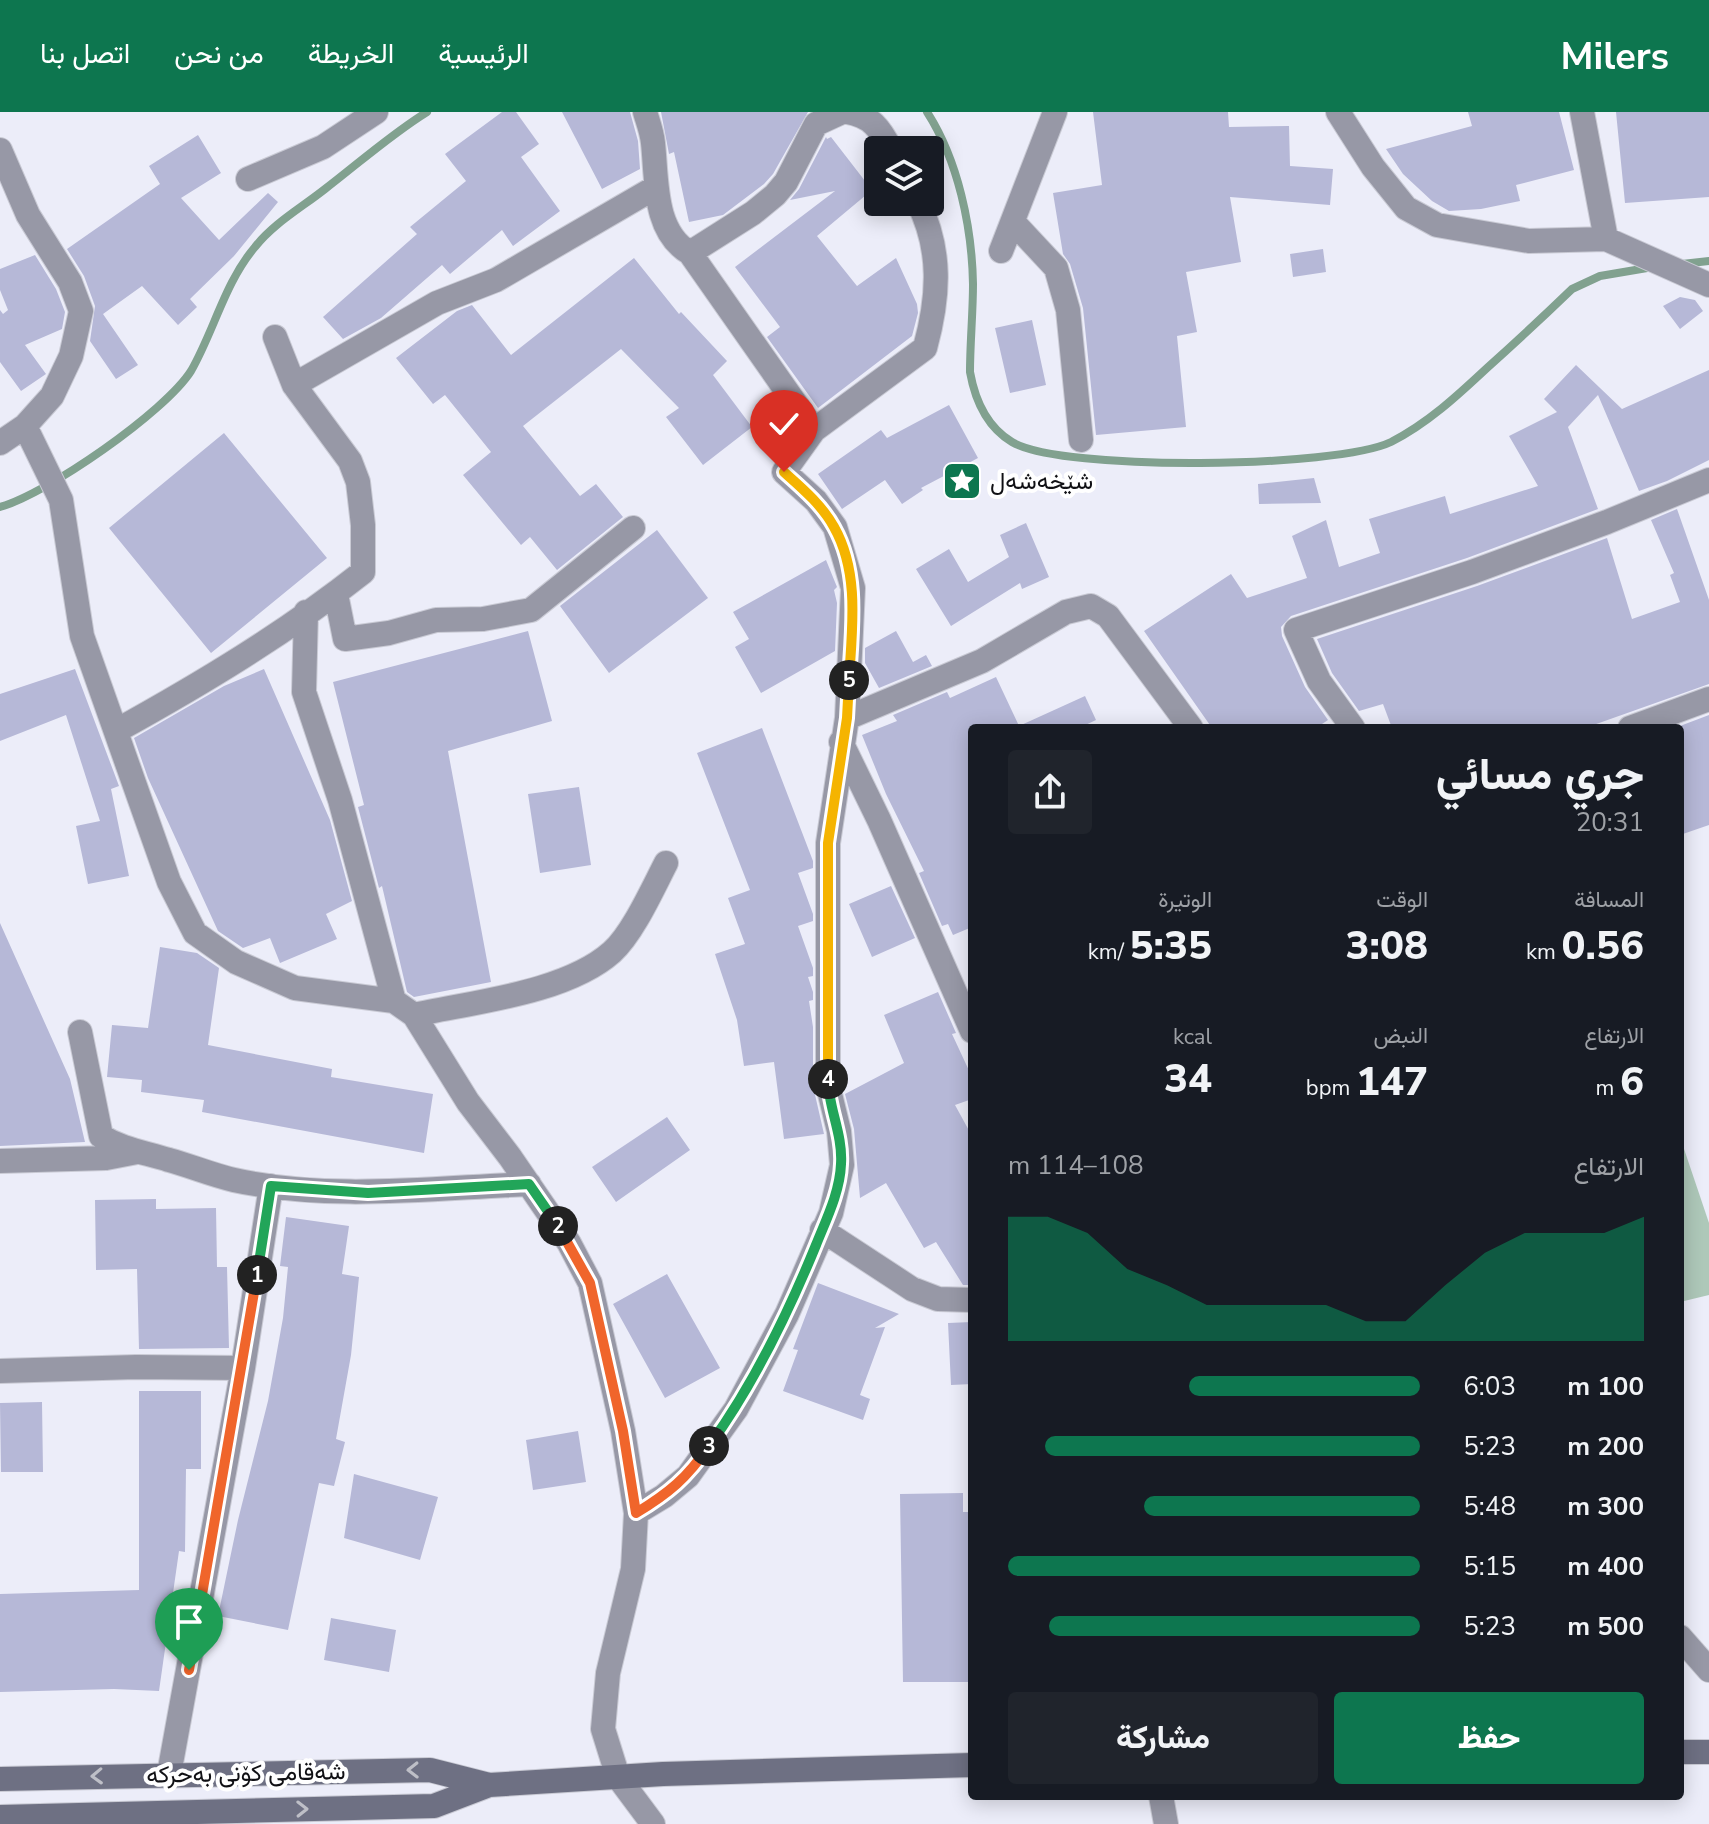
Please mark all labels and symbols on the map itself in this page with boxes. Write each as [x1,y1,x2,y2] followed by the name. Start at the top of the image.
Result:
[750,390,818,472] pin
[941,460,983,502] place icon: شێخه‌شه‌ل
[990,465,1093,497] place label: شێخه‌شه‌ل
[829,660,869,700] pin: 5
[808,1059,848,1099] pin: 4
[538,1206,578,1246] pin: 2
[237,1255,277,1295] pin: 1
[689,1426,729,1466] pin: 3
[155,1588,223,1670] pin
[146,1755,346,1791] street label: شەقامی کۆنی بەحرکە
[406,1762,419,1779] one-way arrow
[90,1767,103,1785] one-way arrow
[296,1800,309,1818] one-way arrow

